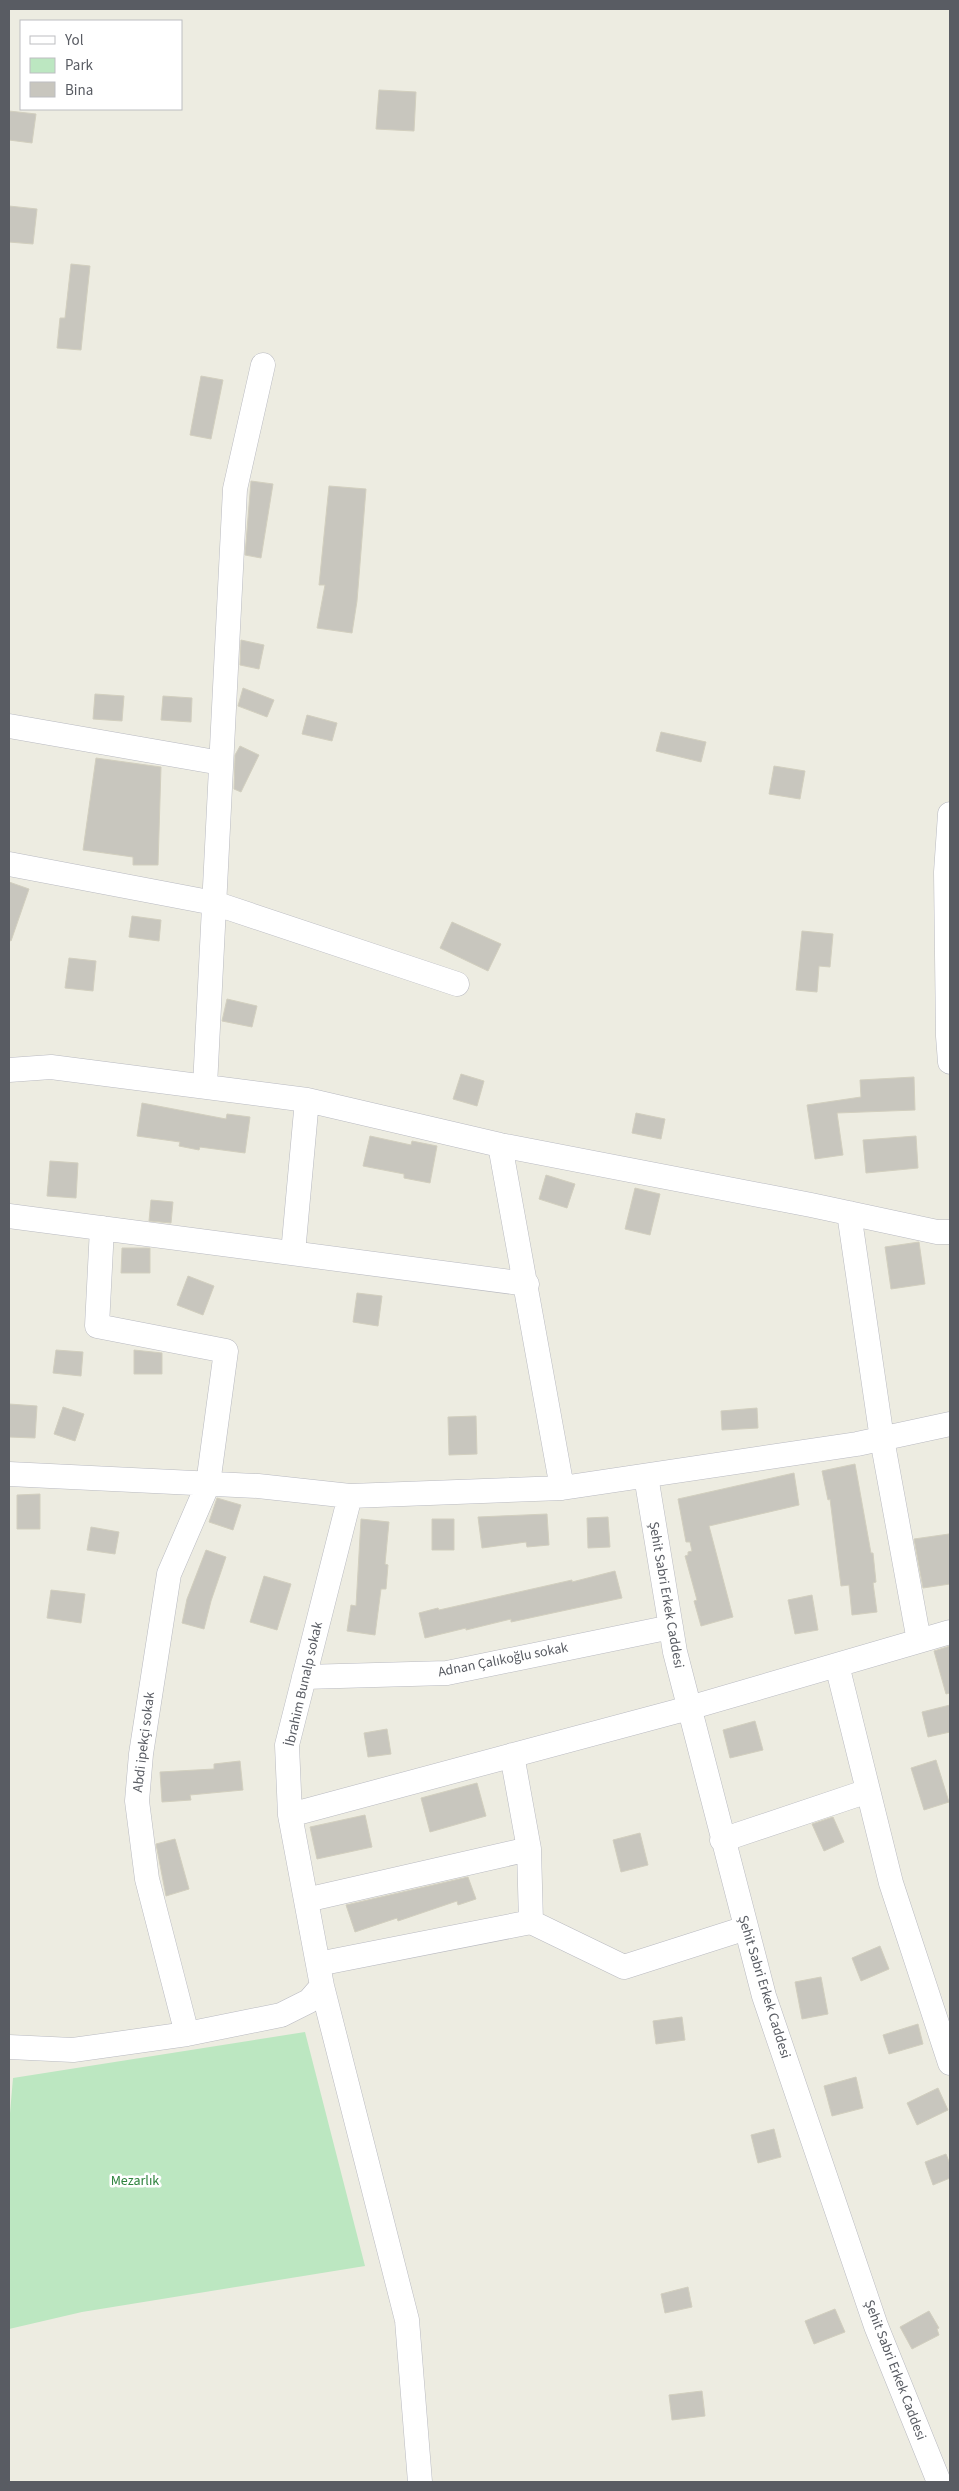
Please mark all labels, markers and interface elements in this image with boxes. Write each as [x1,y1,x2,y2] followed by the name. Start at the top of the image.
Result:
[20,20,182,110] legend
[64,30,84,51] text: Yol
[65,55,94,76] text: Park
[65,80,93,101] text: Bina
[643,1520,689,1670] street label: Şehit Sabri Erkek Caddesi
[280,1620,328,1748] street label: İbrahim Bunalp sokak
[436,1638,570,1682] street label: Adnan Çalıkoğlu sokak
[128,1691,160,1793] street label: Abdi ipekçi sokak
[733,1913,795,2061] street label: Şehit Sabri Erkek Caddesi
[111,2171,159,2191] park label: Mezarlık
[859,2297,931,2443] street label: Şehit Sabri Erkek Caddesi

